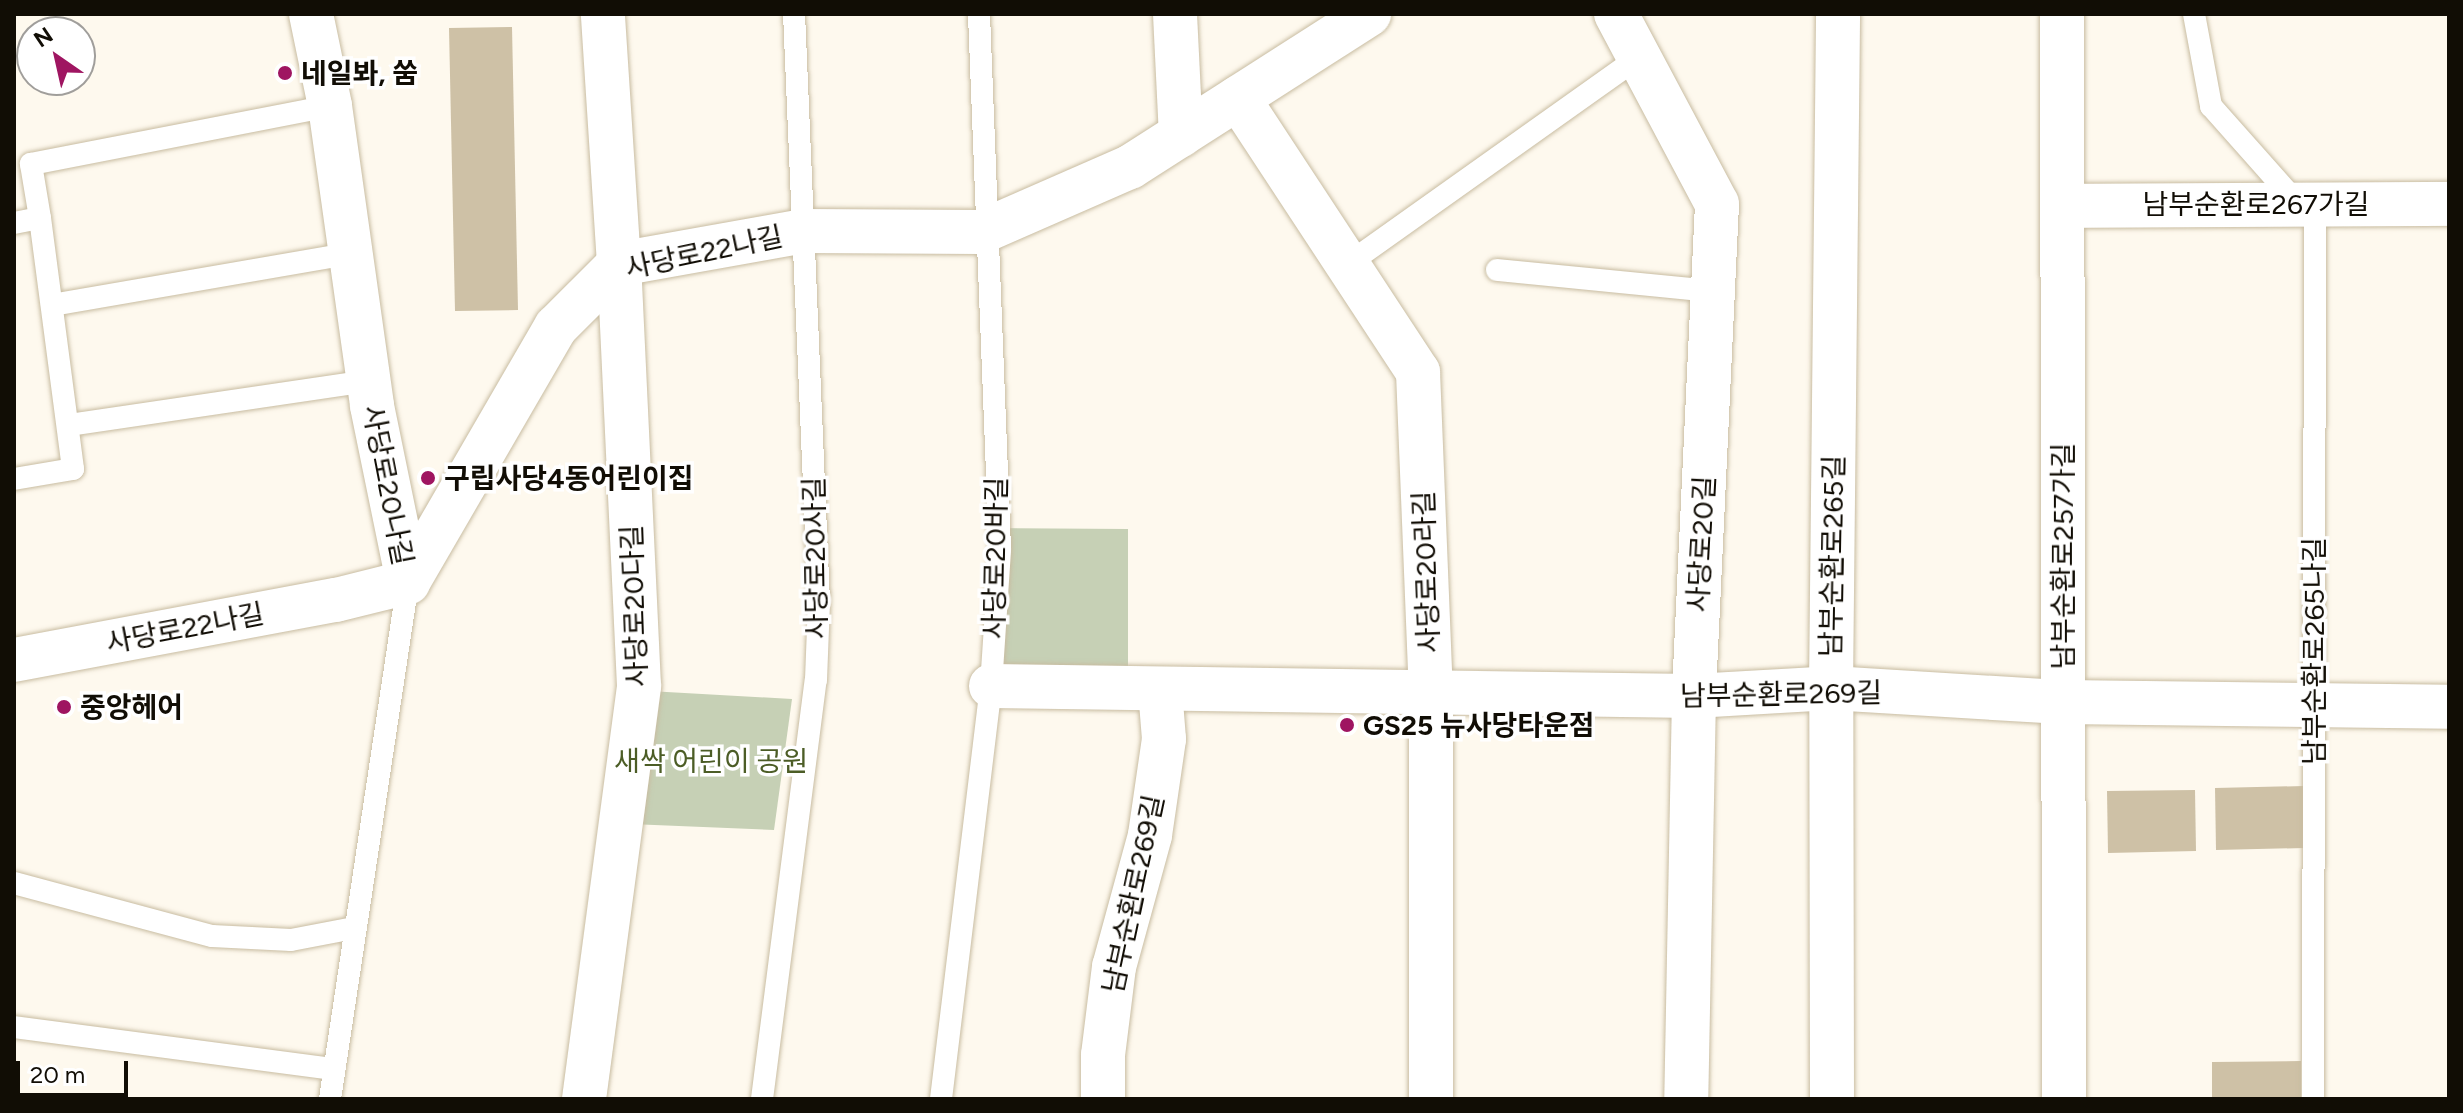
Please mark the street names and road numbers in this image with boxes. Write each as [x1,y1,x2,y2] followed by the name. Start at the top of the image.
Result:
[2143,187,2369,221] street label: 남부순환로267가길
[622,219,786,285] street label: 사당로22나길
[356,402,420,568] street label: 사당로20나길
[2046,442,2080,670] street label: 남부순환로257가길
[1813,455,1851,657] street label: 남부순환로265길
[1681,475,1721,613] street label: 사당로20길
[797,477,833,639] street label: 사당로20사길
[977,477,1013,639] street label: 사당로20바길
[1406,490,1446,654] street label: 사당로20라길
[614,524,654,688] street label: 사당로20다길
[2297,537,2331,765] street label: 남부순환로265나길
[103,596,267,660] street label: 사당로22나길
[1680,675,1882,713] street label: 남부순환로269길
[1096,792,1170,996] street label: 남부순환로269길

